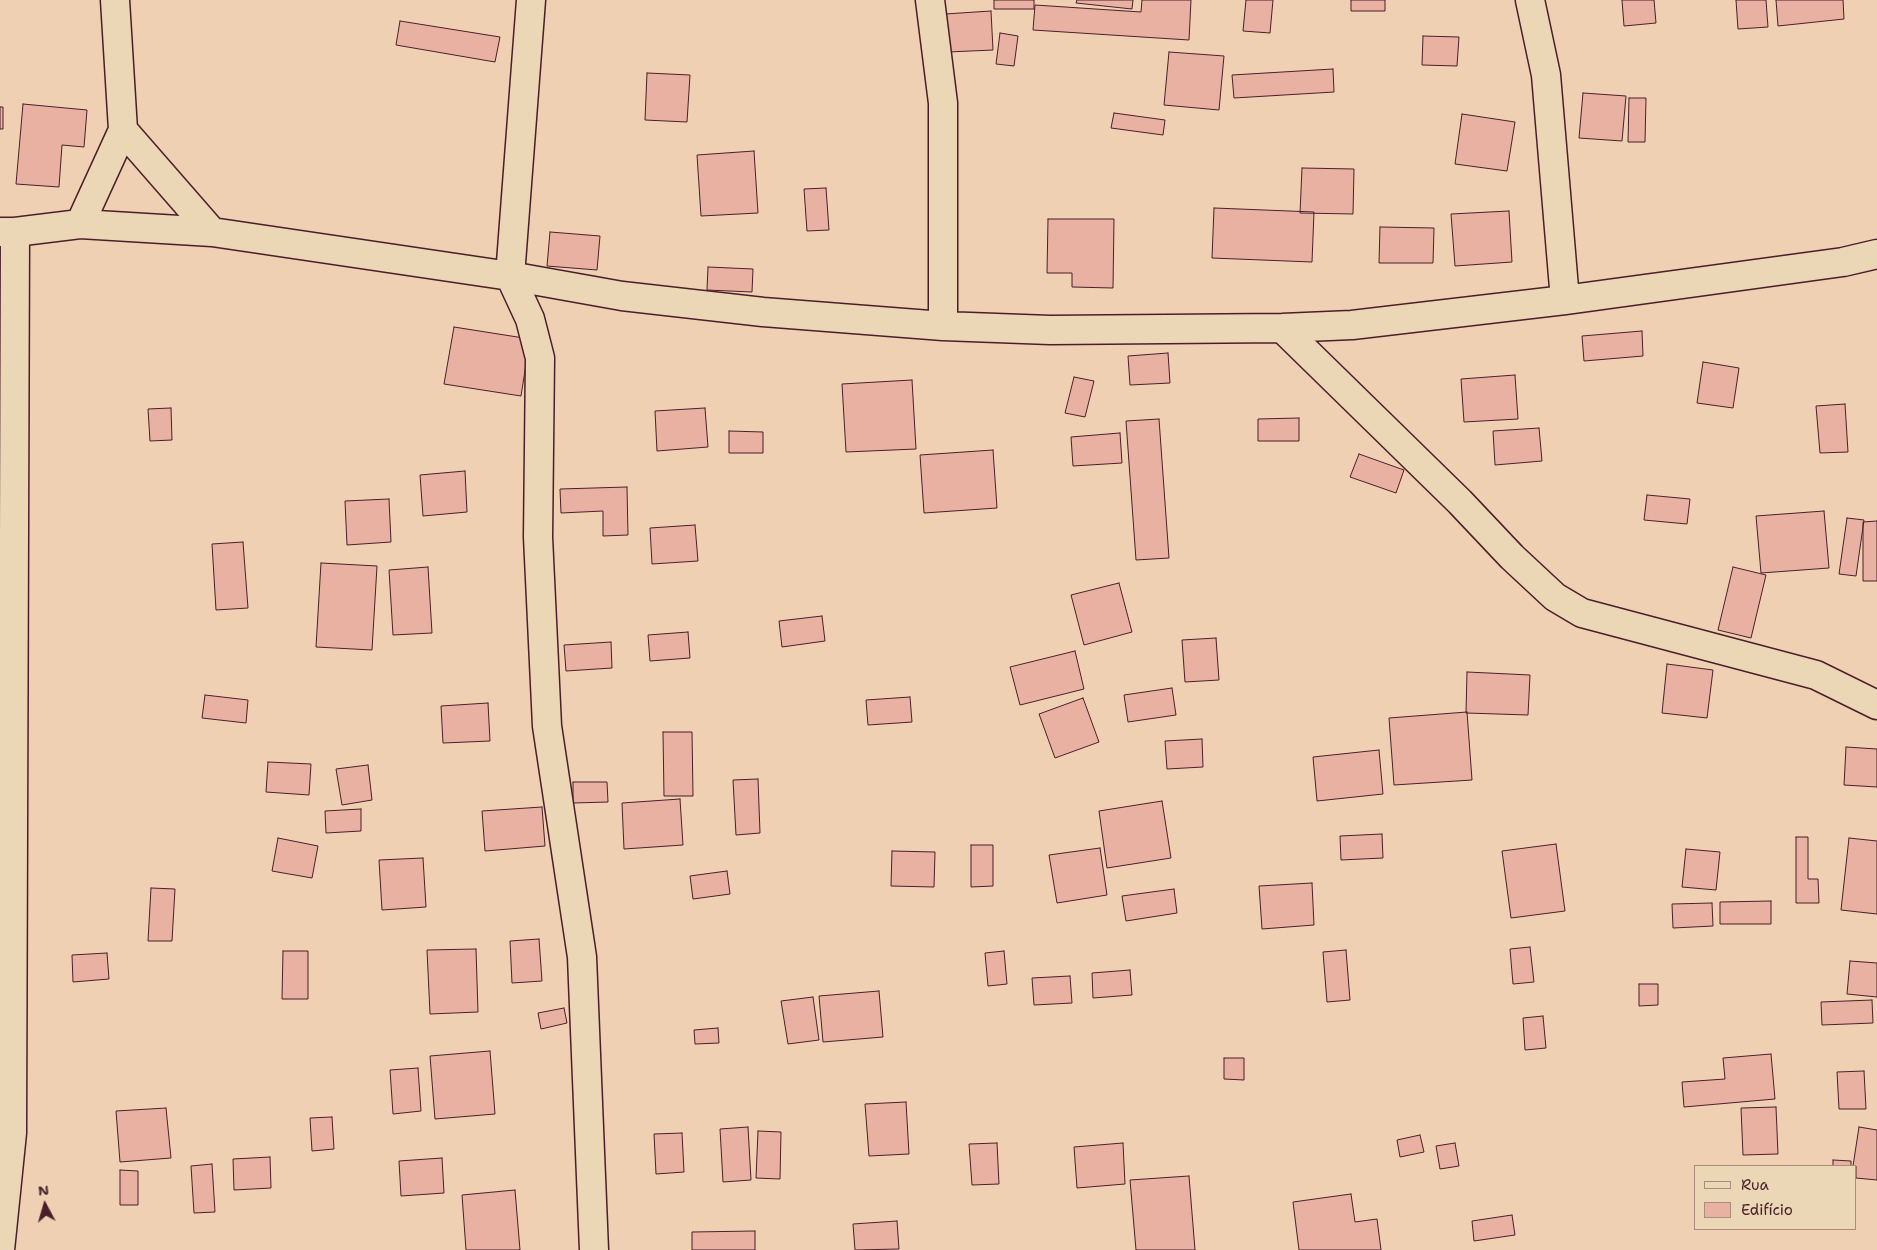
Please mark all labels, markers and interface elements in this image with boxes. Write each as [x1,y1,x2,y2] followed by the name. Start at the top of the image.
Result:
[1694,1165,1857,1230] legend
[1741,1175,1769,1195] text: Rua
[20,1180,70,1230] north arrow
[37,1181,50,1200] text: N
[1741,1200,1793,1220] text: Edifício

